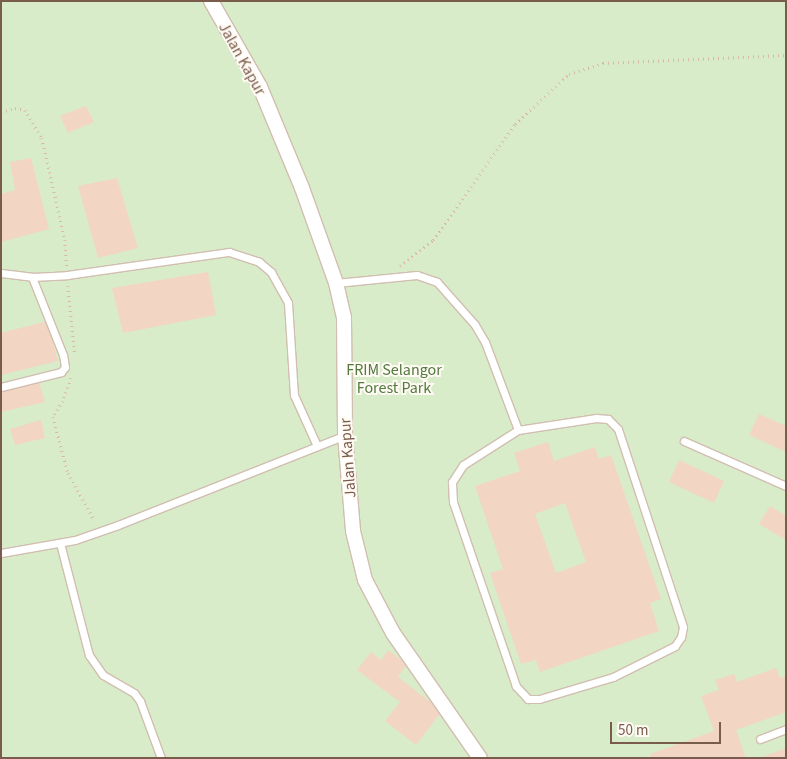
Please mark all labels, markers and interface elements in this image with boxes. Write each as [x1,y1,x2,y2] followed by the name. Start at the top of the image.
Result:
[214,19,270,99] street label: Jalan Kapur
[346,360,442,398] park label: FRIM Selangor Forest Park
[336,417,360,499] street label: Jalan Kapur
[612,712,723,744] scale bar
[618,720,648,741] text: 50 m

